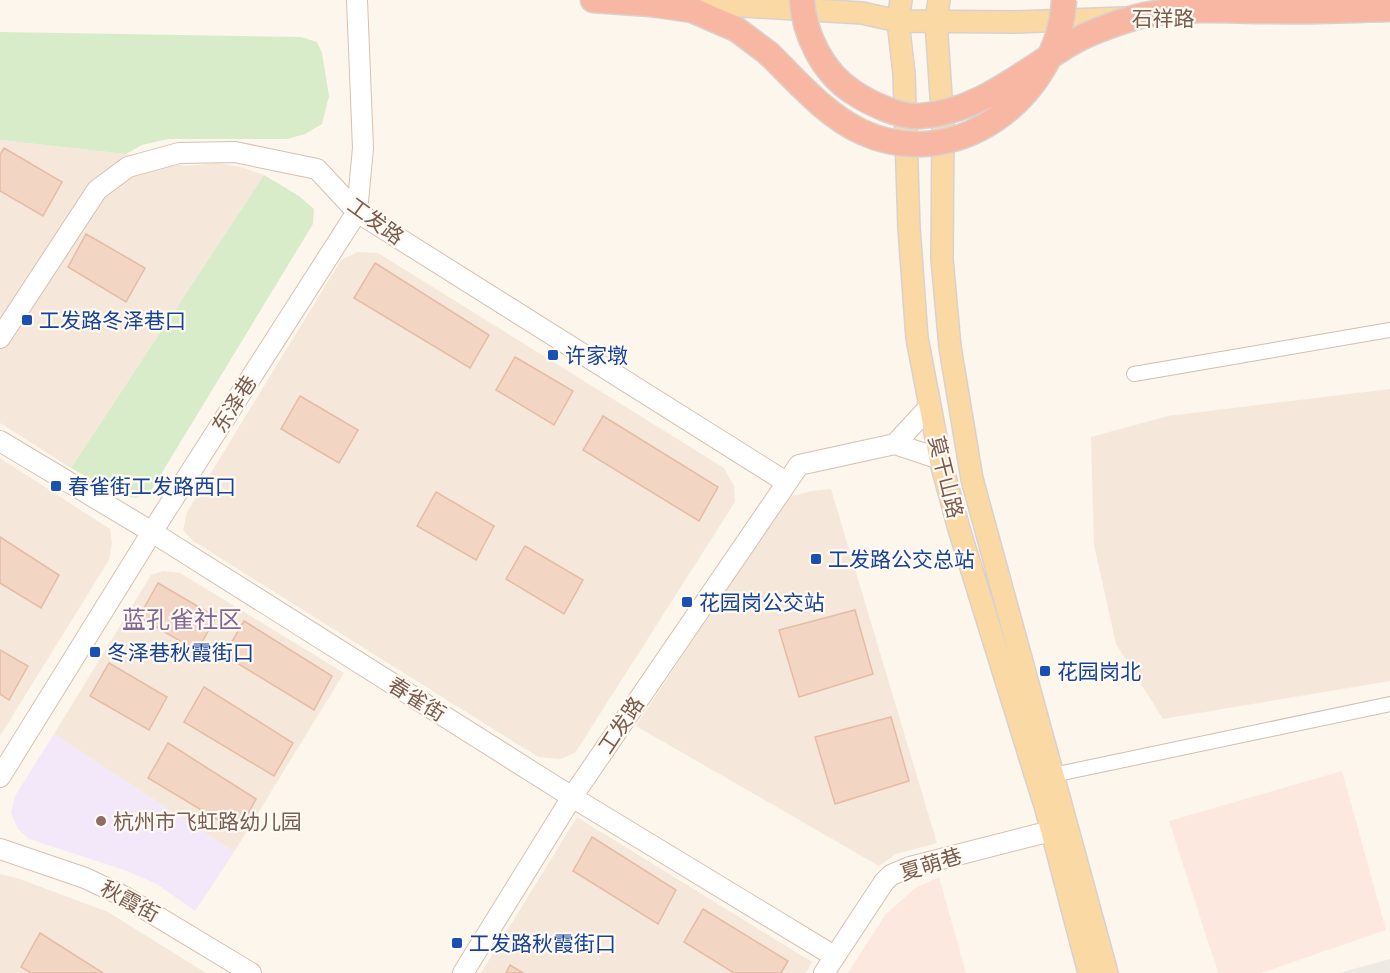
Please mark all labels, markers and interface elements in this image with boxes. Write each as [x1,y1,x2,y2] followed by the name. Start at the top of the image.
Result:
[1132,5,1195,32] street label: 石祥路
[343,192,409,250] street label: 工发路
[39,307,186,334] place label: 工发路冬泽巷口
[20,313,34,327] marker: 工发路冬泽巷口
[565,342,628,369] place label: 许家墩
[546,348,560,362] marker: 许家墩
[206,370,262,438] street label: 东泽巷
[923,433,969,521] street label: 莫干山路
[68,473,236,500] place label: 春雀街工发路西口
[49,479,63,493] marker: 春雀街工发路西口
[828,546,975,573] place label: 工发路公交总站
[809,552,823,566] marker: 工发路公交总站
[699,589,825,616] place label: 花园岗公交站
[680,595,694,609] marker: 花园岗公交站
[122,604,242,635] district label: 蓝孔雀社区
[107,639,254,666] place label: 冬泽巷秋霞街口
[88,645,102,659] marker: 冬泽巷秋霞街口
[1057,658,1141,685] place label: 花园岗北
[1038,664,1052,678] marker: 花园岗北
[383,671,451,727] street label: 春雀街
[592,691,650,759] street label: 工发路
[113,808,302,835] place label: 杭州市飞虹路幼儿园
[94,814,108,828] marker: 杭州市飞虹路幼儿园
[897,842,965,886] street label: 夏萌巷
[96,874,164,928] street label: 秋霞街
[469,930,616,957] place label: 工发路秋霞街口
[450,936,464,950] marker: 工发路秋霞街口

